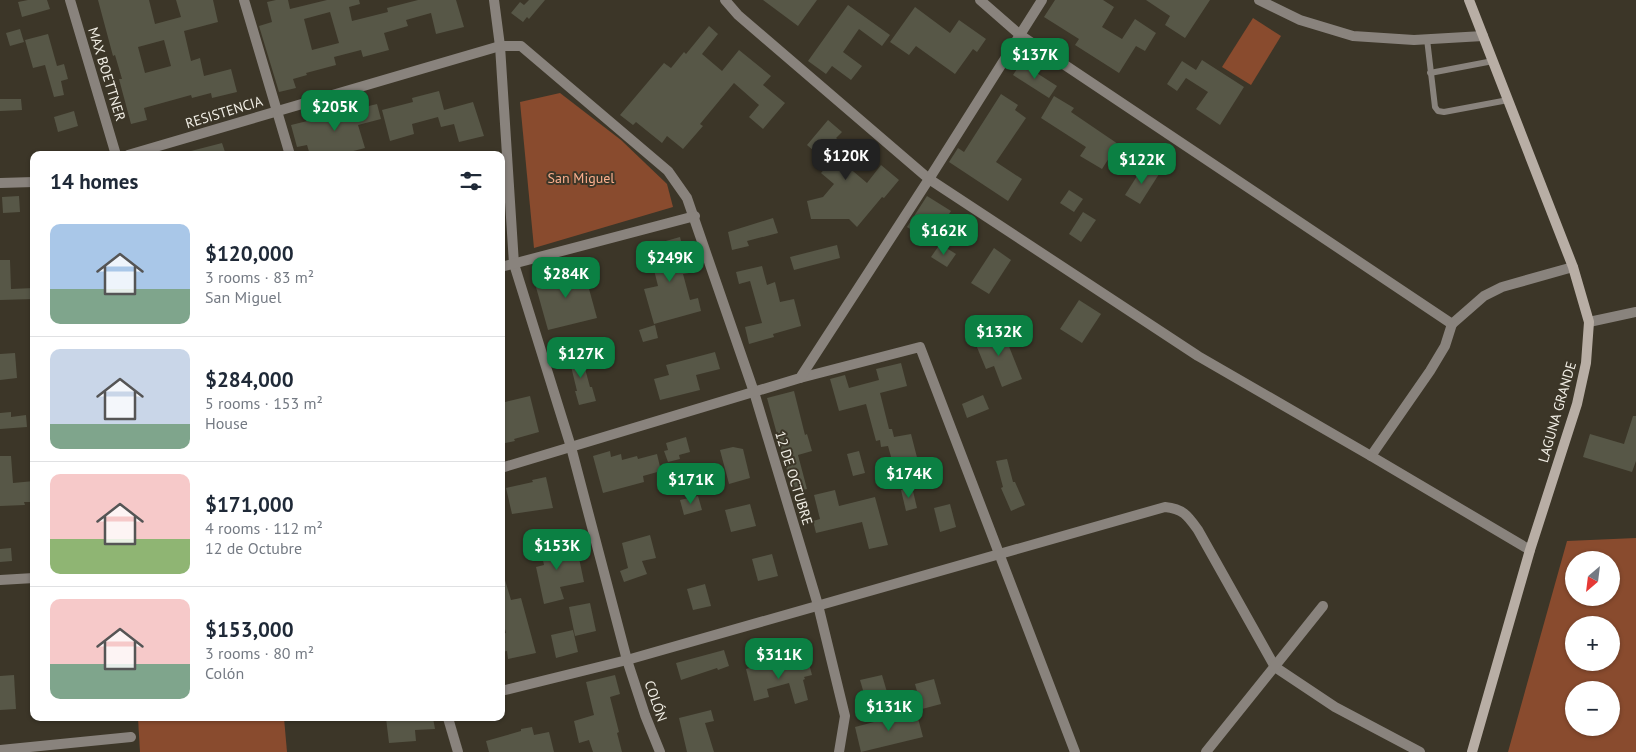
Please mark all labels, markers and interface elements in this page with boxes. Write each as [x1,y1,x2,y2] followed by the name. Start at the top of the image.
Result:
[84,25,130,123] street label: MAX BOETTNER
[1000,38,1070,80] pin: $137K
[1012,44,1058,64] text: $137K
[300,90,370,132] pin: $205K
[183,92,266,132] street label: RESISTENCIA
[312,96,358,116] text: $205K
[811,138,881,181] pin: $120K
[1107,142,1177,185] pin: $122K
[823,145,869,165] text: $120K
[1119,149,1165,169] text: $122K
[457,167,485,195] icon: filters
[50,168,138,195] text: 14 homes
[548,169,614,187] park label: San Miguel
[909,214,979,256] pin: $162K
[921,220,967,240] text: $162K
[205,240,294,267] text: $120,000
[635,240,705,283] pin: $249K
[90,244,150,304] icon: home
[647,247,693,267] text: $249K
[531,256,601,299] pin: $284K
[543,263,589,283] text: $284K
[205,267,314,287] text: 3 rooms · 83 m²
[205,287,281,307] text: San Miguel
[964,314,1034,357] pin: $132K
[976,321,1022,341] text: $132K
[546,336,616,379] pin: $127K
[558,343,604,363] text: $127K
[1534,359,1580,465] street label: LAGUNA GRANDE
[205,366,294,393] text: $284,000
[90,369,150,429] icon: home
[205,393,323,413] text: 5 rooms · 153 m²
[205,413,248,433] text: House
[771,429,817,527] street label: 12 DE OCTUBRE
[874,456,944,499] pin: $174K
[656,462,726,505] pin: $171K
[886,463,932,483] text: $174K
[668,469,714,489] text: $171K
[205,491,294,518] text: $171,000
[90,494,150,554] icon: home
[205,518,323,538] text: 4 rooms · 112 m²
[522,528,592,571] pin: $153K
[534,535,580,555] text: $153K
[205,538,302,558] text: 12 de Octubre
[1565,551,1620,606] north arrow
[1565,551,1620,736] map controls
[205,616,294,643] text: $153,000
[1565,616,1620,671] button: +
[90,619,150,679] icon: home
[744,638,814,680] pin: $311K
[205,643,314,663] text: 3 rooms · 80 m²
[756,644,802,664] text: $311K
[205,663,244,683] text: Colón
[641,678,671,724] street label: COLÓN
[1565,681,1620,736] button: −
[854,690,924,732] pin: $131K
[866,696,912,716] text: $131K

